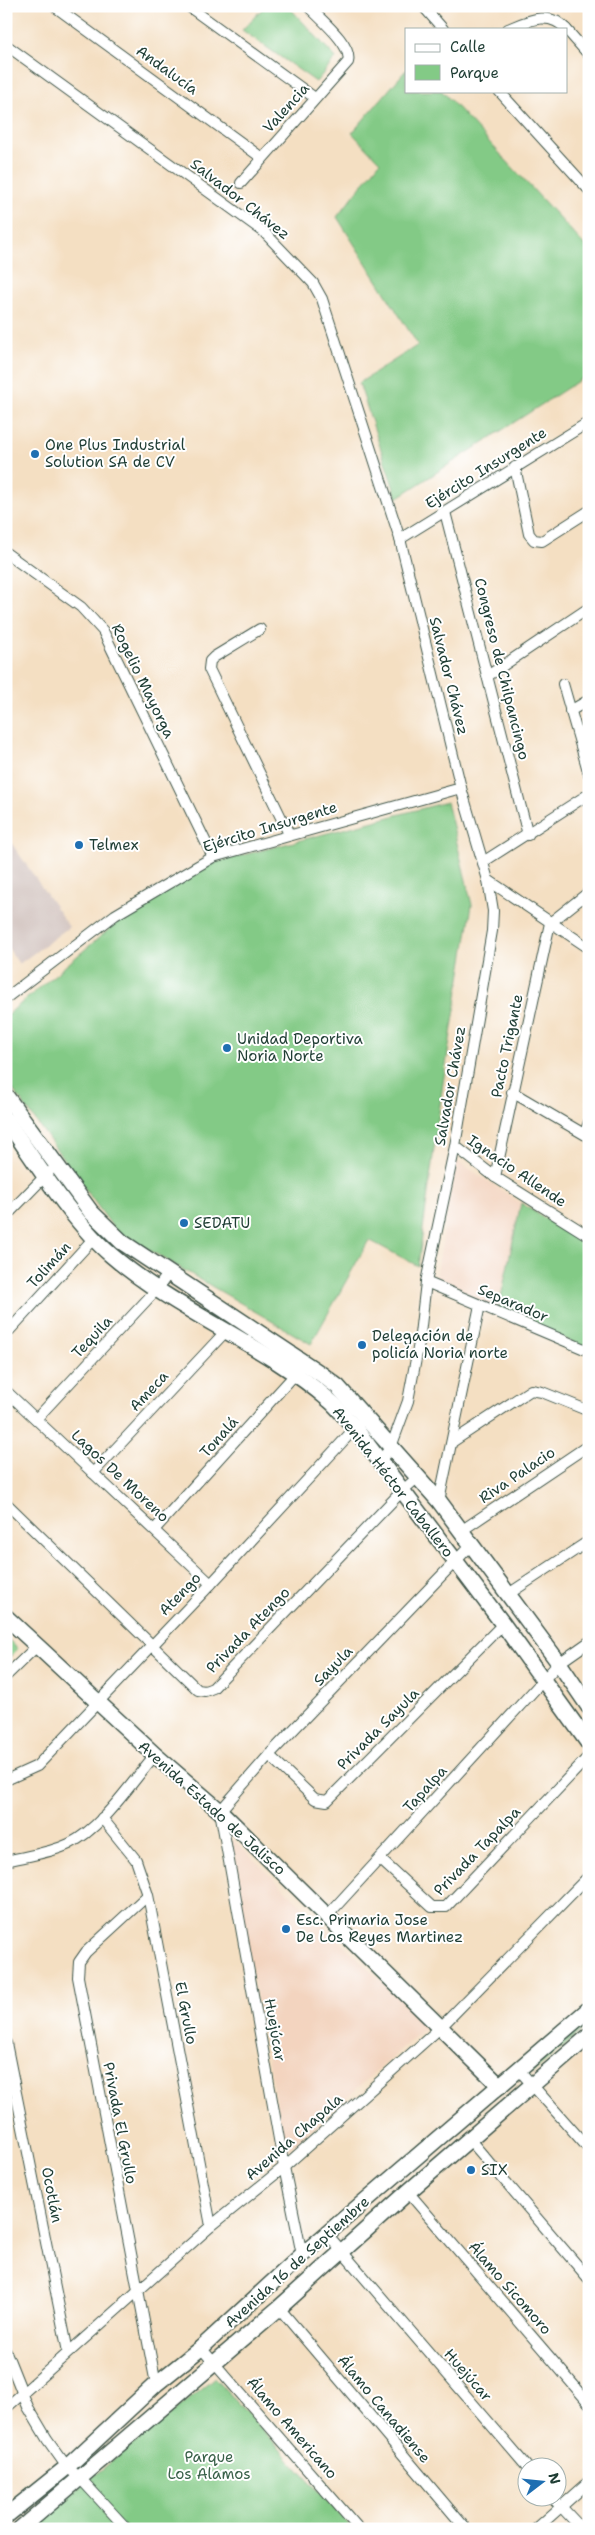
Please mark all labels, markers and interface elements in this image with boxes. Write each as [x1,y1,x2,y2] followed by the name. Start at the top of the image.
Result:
[405,28,568,92] legend
[450,37,486,57] text: Calle
[132,41,203,100] street label: Andalucía
[450,63,499,83] text: Parque
[258,78,314,137] street label: Valencia
[186,154,294,244] street label: Salvador Chávez
[422,423,550,513] street label: Ejército Insurgente
[45,435,186,472] place label: One Plus Industrial Solution SA de CV
[29,448,41,460] marker: One Plus Industrial Solution SA de CV
[470,576,534,762] street label: Congreso de Chilpancingo
[425,615,473,737] street label: Salvador Chávez
[107,620,180,742] street label: Rogelio Mayorga
[200,797,340,857] street label: Ejército Insurgente
[89,835,139,855] place label: Telmex
[73,839,85,851] marker: Telmex
[486,992,528,1100] street label: Pacto Trigante
[430,1025,470,1147] street label: Salvador Chávez
[237,1029,364,1066] place label: Unidad Deportiva Noria Norte
[221,1042,233,1054] marker: Unidad Deportiva Noria Norte
[463,1130,571,1212] street label: Ignacio Allende
[194,1213,250,1233] place label: SEDATU
[178,1217,190,1229] marker: SEDATU
[23,1237,75,1293] street label: Tolimán
[475,1279,551,1327] street label: Separador
[67,1311,117,1363] street label: Tequila
[372,1326,508,1363] place label: Delegación de policía Noria norte
[356,1339,368,1351] marker: Delegación de policía Noria norte
[125,1366,173,1416] street label: Ameca
[328,1403,458,1561] street label: Avenida Héctor Caballero
[195,1412,243,1462] street label: Tonalá
[67,1425,173,1527] street label: Lagos De Moreno
[475,1442,559,1508] street label: Riva Palacio
[155,1568,205,1620] street label: Atengo
[202,1583,294,1677] street label: Privada Atengo
[309,1641,357,1690] street label: Sayula
[333,1683,424,1774] street label: Privada Sayula
[134,1736,290,1880] street label: Avenida Estado de Jalisco
[399,1761,452,1817] street label: Tapalpa
[429,1802,525,1900] street label: Privada Tapalpa
[296,1910,463,1947] place label: Esc. Primaria Jose De Los Reyes Martinez
[280,1923,292,1935] marker: Esc. Primaria Jose De Los Reyes Martinez
[170,1980,202,2046] street label: El Grullo
[260,1997,290,2063] street label: Huejúcar
[98,2060,142,2186] street label: Privada El Grullo
[241,2089,347,2185] street label: Avenida Chapala
[481,2160,508,2180] place label: SIX
[465,2164,477,2176] marker: SIX
[37,2165,67,2225] street label: Ocotlán
[220,2192,374,2332] street label: Avenida 16 de Septiembre
[464,2236,557,2339] street label: Álamo Sicomoro
[440,2344,496,2406] street label: Huejúcar
[333,2350,436,2467] street label: Álamo Canadiense
[242,2372,343,2483] street label: Álamo Americano
[167,2447,251,2484] park label: Parque Los Alamos
[518,2458,568,2508] north arrow
[544,2471,565,2486] text: N

